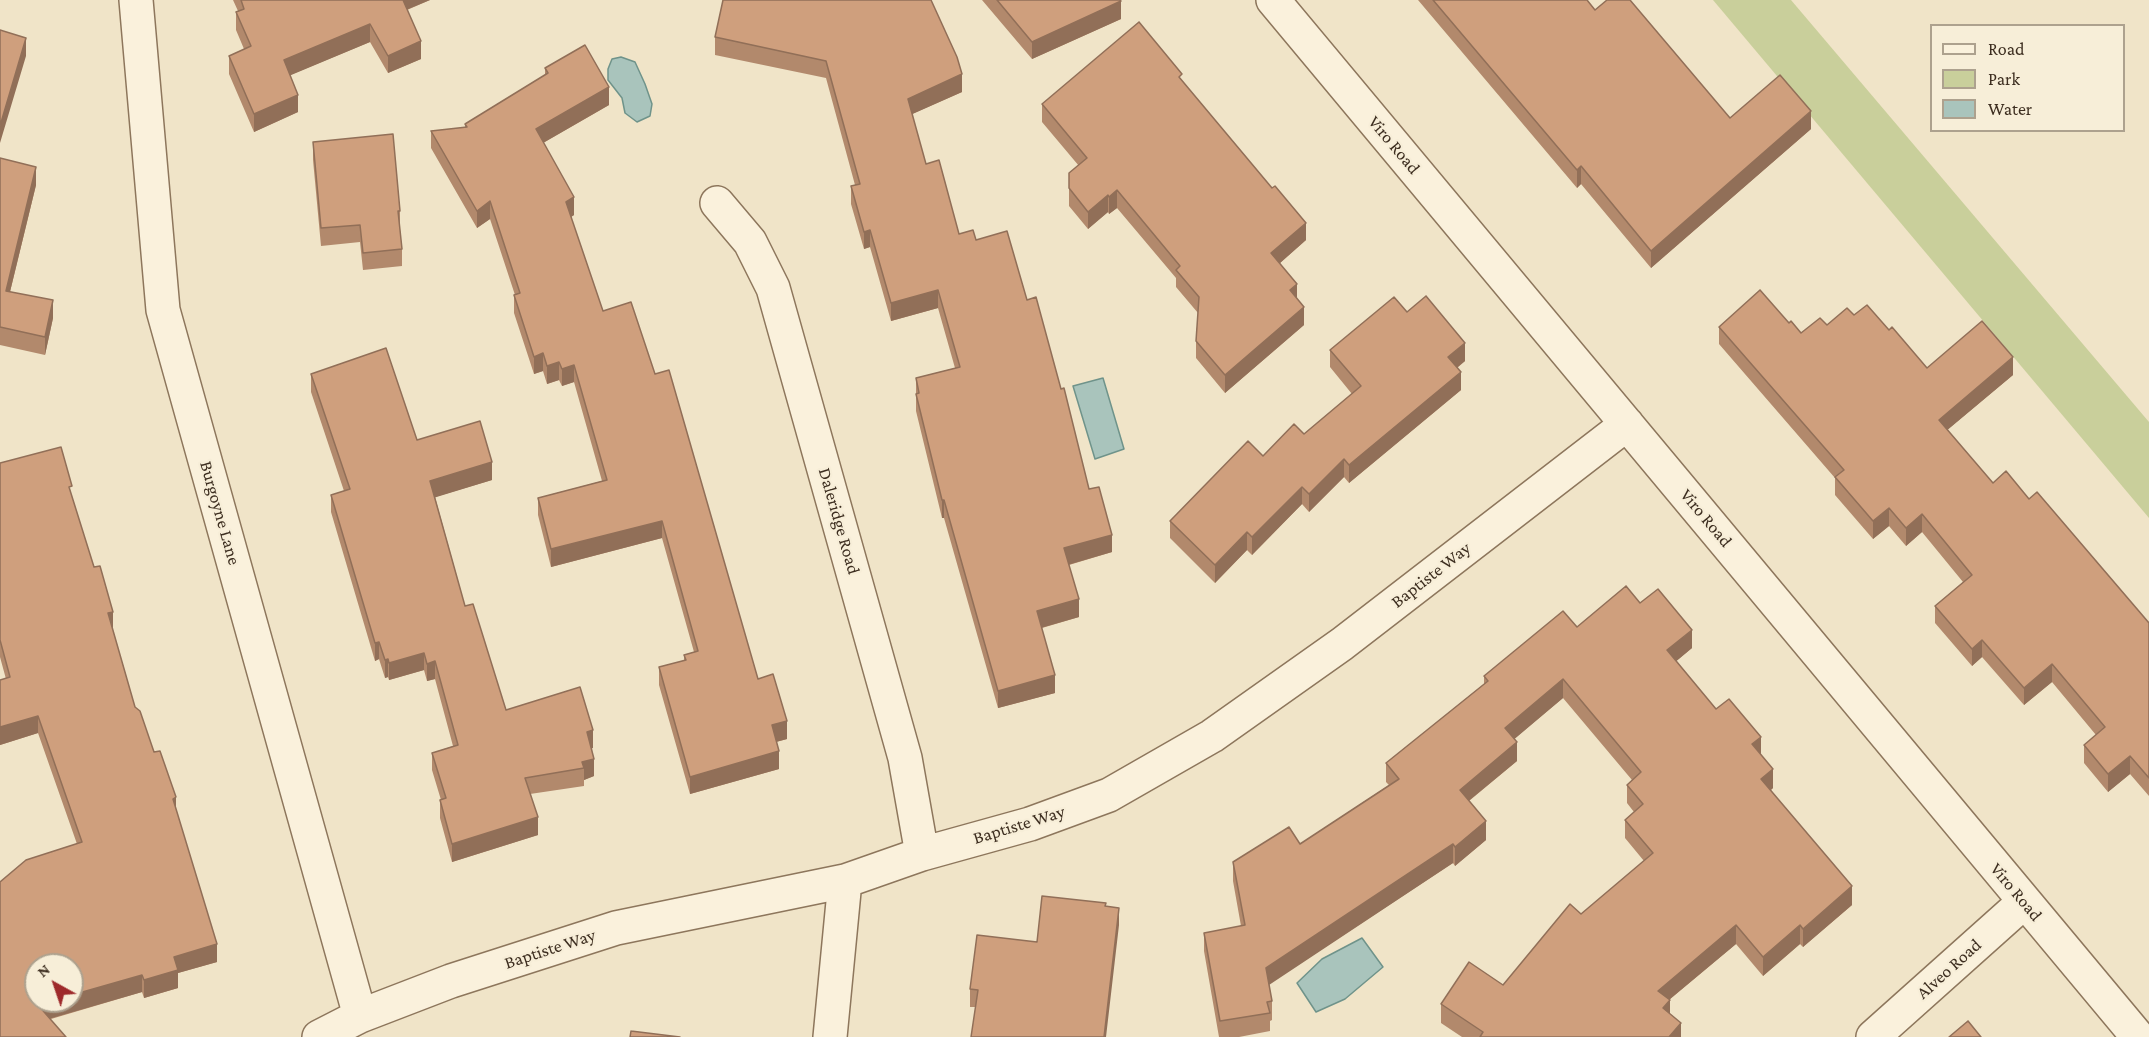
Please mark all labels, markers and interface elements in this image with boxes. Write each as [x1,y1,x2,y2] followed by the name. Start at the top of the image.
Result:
[1930,24,2125,132] legend
[1988,39,2025,59] text: Road
[1988,69,2020,89] text: Park
[1988,99,2032,119] text: Water
[1363,111,1425,179] street label: Viro Road
[195,459,245,567] street label: Burgoyne Lane
[813,465,865,577] street label: Daleridge Road
[1675,484,1737,552] street label: Viro Road
[1387,537,1475,613] street label: Baptiste Way
[971,801,1067,849] street label: Baptiste Way
[1985,858,2047,926] street label: Viro Road
[502,924,598,974] street label: Baptiste Way
[1912,934,1986,1004] street label: Alveo Road
[24,953,84,1013] north arrow
[34,960,53,980] text: N

